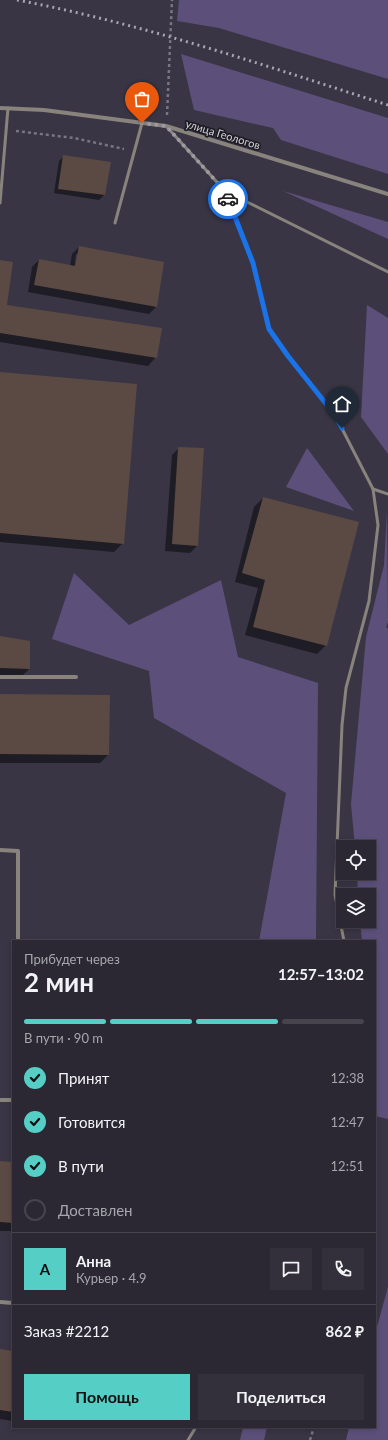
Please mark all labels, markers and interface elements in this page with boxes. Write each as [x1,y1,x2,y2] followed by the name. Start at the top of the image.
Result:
[125,82,159,123] pin
[131,88,153,110] icon: bag
[184,116,262,152] street label: улица Геологов
[208,179,248,219] courier
[217,188,239,210] icon: car
[325,387,359,428] pin
[331,393,353,415] icon: home
[336,840,376,928] map controls
[336,840,376,880] button: locate
[336,888,376,928] button: layers
[24,951,120,967] text: Прибудет через
[278,965,364,983] text: 12:57–13:02
[24,966,94,998] text: 2 мин
[24,1030,103,1046] text: В пути · 90 m
[24,1067,46,1089] icon: check
[58,1069,109,1087] text: Принят
[331,1070,364,1086] text: 12:38
[24,1111,46,1133] icon: check
[58,1113,125,1131] text: Готовится
[331,1114,364,1130] text: 12:47
[24,1155,46,1177] icon: check
[58,1157,104,1175] text: В пути
[331,1158,364,1174] text: 12:51
[58,1201,133,1219] text: Доставлен
[270,1248,312,1290] button: chat
[322,1248,364,1290] button: phone
[76,1252,111,1270] text: Анна
[40,1260,50,1278] text: А
[76,1270,147,1286] text: Курьер · 4.9
[24,1322,109,1340] text: Заказ #2212
[326,1322,364,1340] text: 862 ₽
[24,1374,190,1420] button: Помощь
[198,1374,364,1420] button: Поделиться

